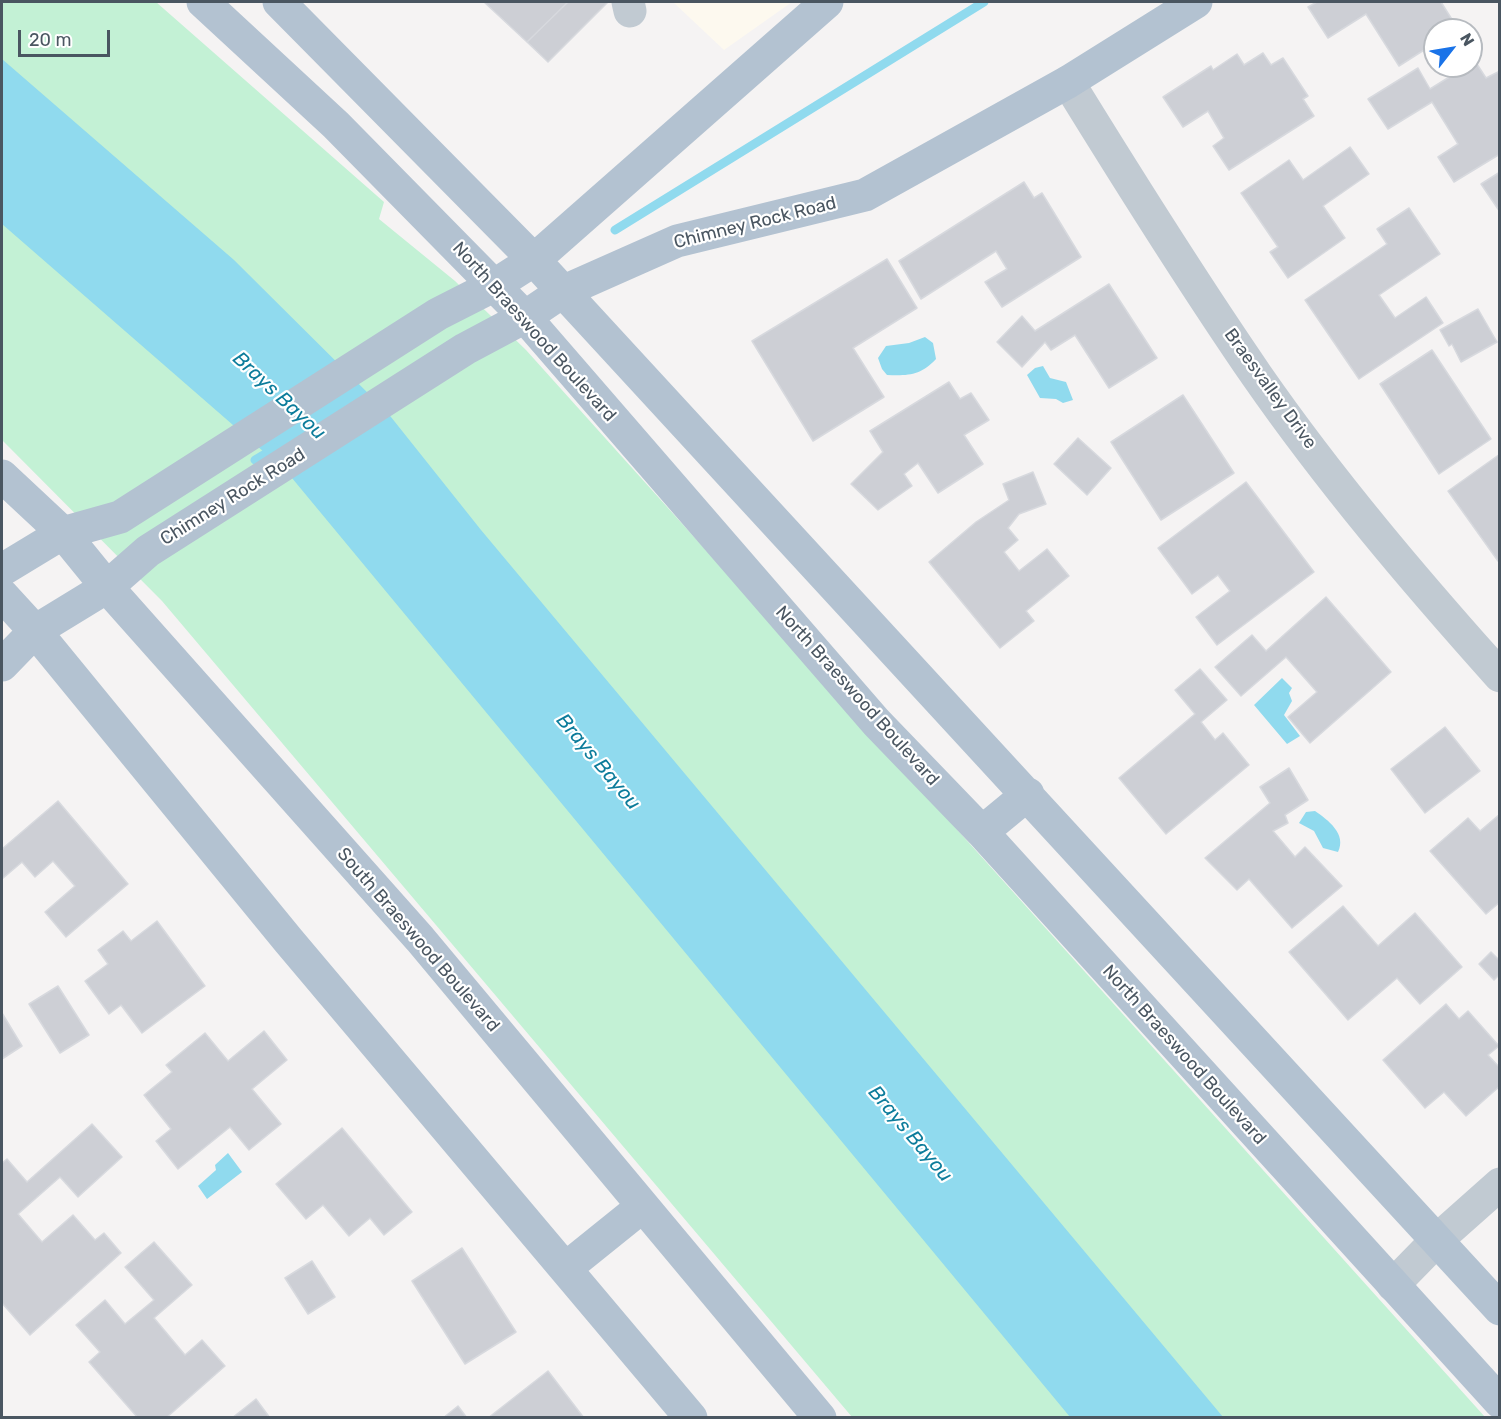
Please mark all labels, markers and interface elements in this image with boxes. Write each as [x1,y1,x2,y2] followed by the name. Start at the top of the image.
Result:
[21,18,112,56] scale bar
[1423,18,1483,78] north arrow
[29,29,71,51] text: 20 m
[1456,30,1478,49] text: N
[672,192,838,254] street label: Chimney Rock Road
[448,238,620,426] street label: North Braeswood Boulevard
[1219,325,1321,453] street label: Braesvalley Drive
[228,347,330,445] water label: Brays Bayou
[157,444,309,550] street label: Chimney Rock Road
[771,602,943,790] street label: North Braeswood Boulevard
[551,709,645,815] water label: Brays Bayou
[332,844,504,1036] street label: South Braeswood Boulevard
[1098,961,1270,1149] street label: North Braeswood Boulevard
[863,1081,957,1187] water label: Brays Bayou

